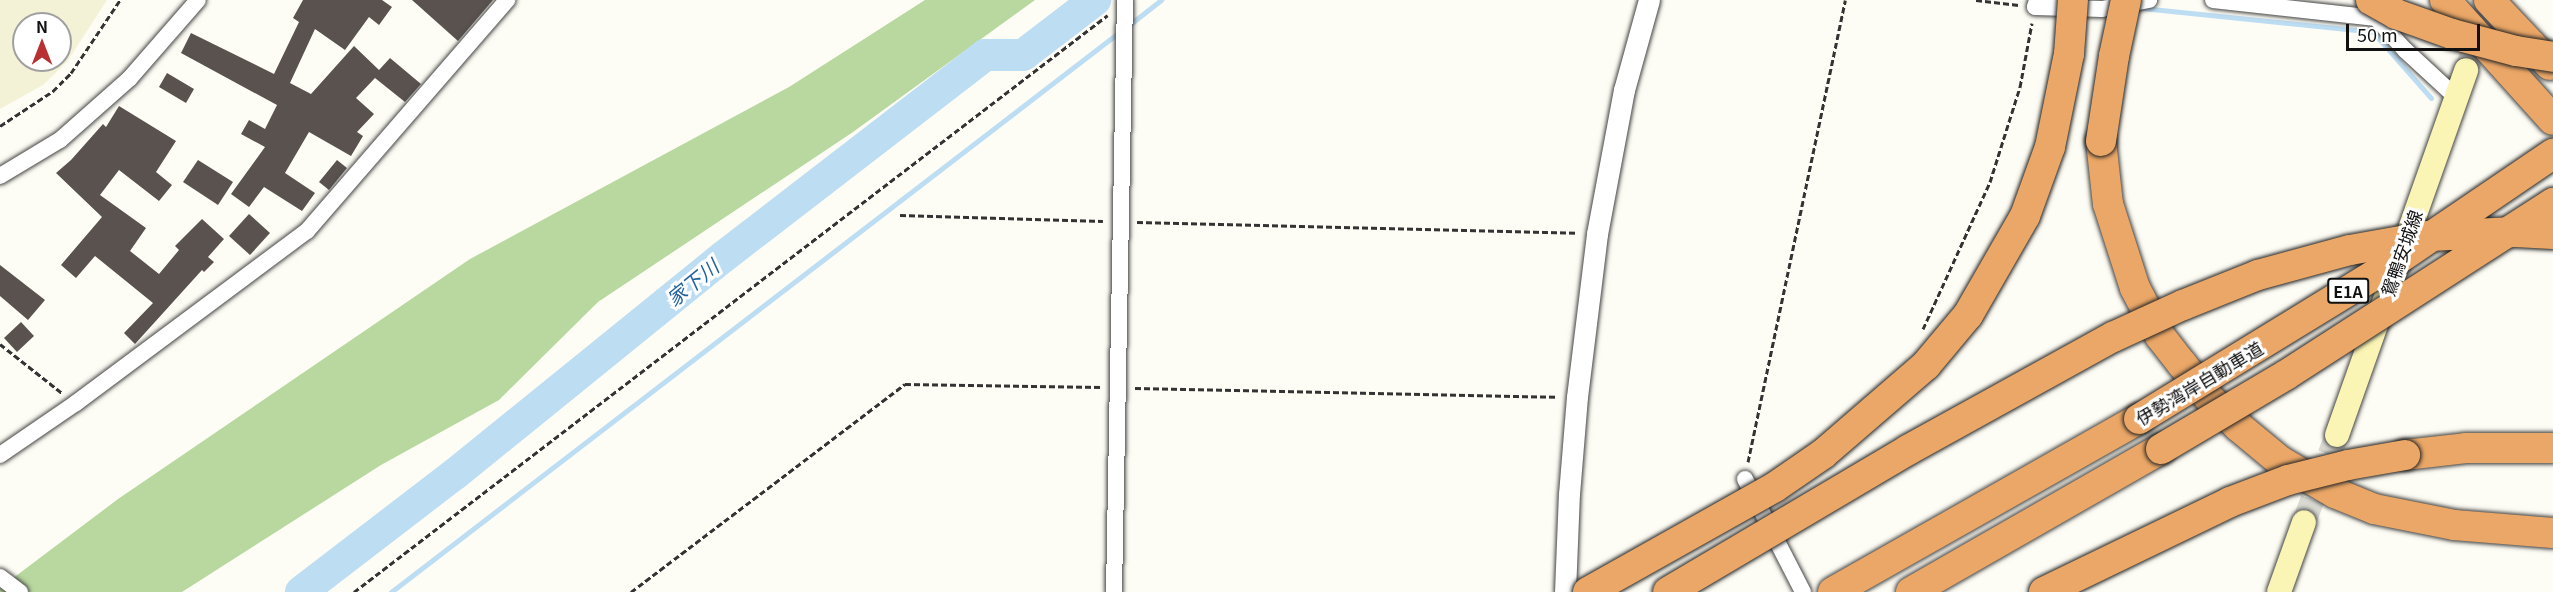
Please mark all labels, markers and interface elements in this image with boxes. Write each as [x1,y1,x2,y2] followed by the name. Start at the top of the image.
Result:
[12,12,72,72] north arrow
[2349,12,2482,50] scale bar
[36,14,48,38] text: N
[2357,21,2398,47] text: 50 m
[2376,207,2426,299] street label: 鴛鴨安城線
[661,254,723,310] water label: 家下川
[2327,278,2369,304] road number: E1A
[2132,337,2266,429] street label: 伊勢湾岸自動車道

